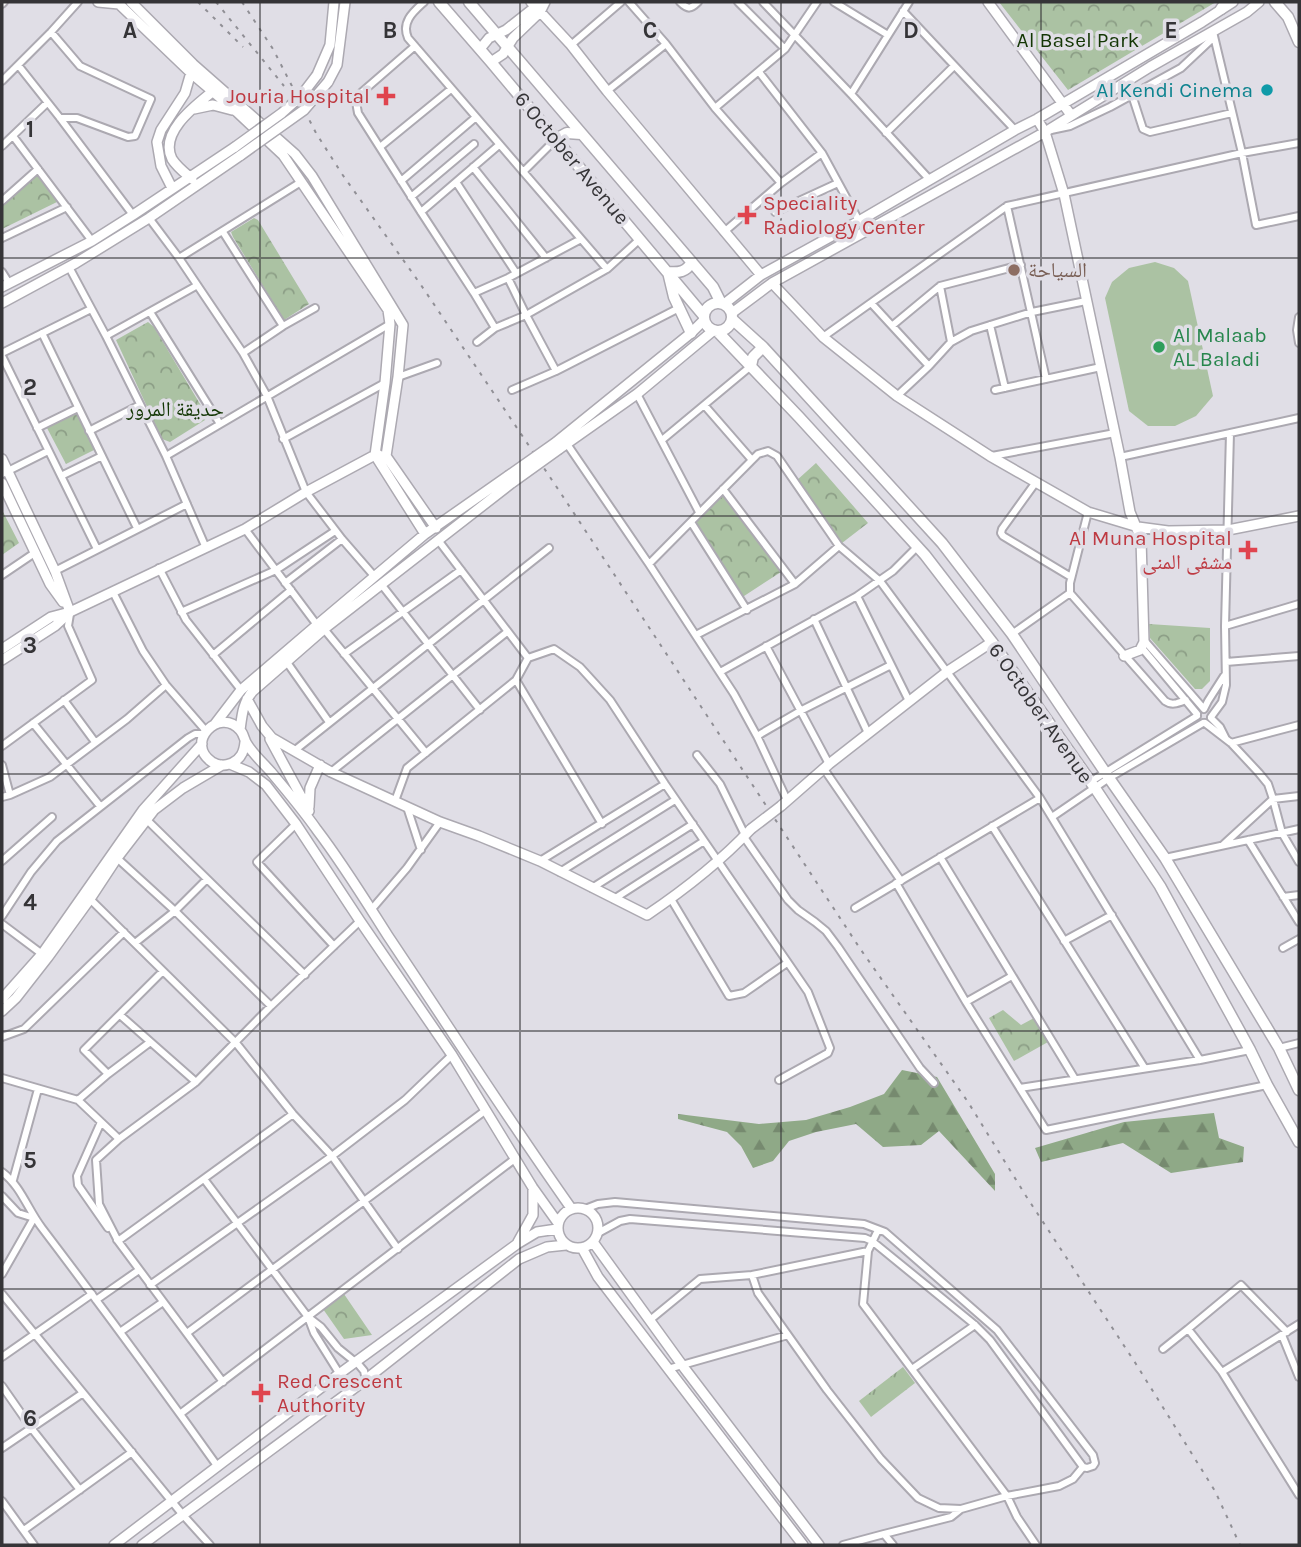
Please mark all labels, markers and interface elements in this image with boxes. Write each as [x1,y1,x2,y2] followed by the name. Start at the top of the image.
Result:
[123,17,137,44] text: A
[383,17,397,44] text: B
[643,17,657,44] text: C
[903,17,919,44] text: D
[1164,17,1178,44] text: E
[1017,28,1140,52] park label: Al Basel Park
[1096,78,1253,102] place label: Al Kendi Cinema
[1259,82,1275,98] marker: Al Kendi Cinema
[227,84,370,108] place label: Jouria Hospital
[376,86,396,106] marker: Jouria Hospital
[510,87,634,229] street label: 6 October Avenue
[26,116,34,143] text: 1
[763,191,925,239] place label: Speciality Radiology Center
[737,205,757,225] marker: Speciality Radiology Center
[1028,258,1087,282] place label: السياحة
[1006,262,1022,278] marker: السياحة
[1173,323,1267,371] place label: Al Malaab AL Baladi
[1151,339,1167,355] marker: Al Malaab AL Baladi
[23,374,37,401] text: 2
[125,397,224,421] park label: حديقة المرور
[1069,526,1232,575] place label: Al Muna Hospital مشفى المنى
[1238,540,1258,560] marker: Al Muna Hospital مشفى المنى
[23,632,37,659] text: 3
[984,638,1098,788] street label: 6 October Avenue
[23,889,37,916] text: 4
[23,1147,37,1174] text: 5
[277,1369,403,1417] place label: Red Crescent Authority
[251,1383,271,1403] marker: Red Crescent Authority
[23,1405,37,1432] text: 6

